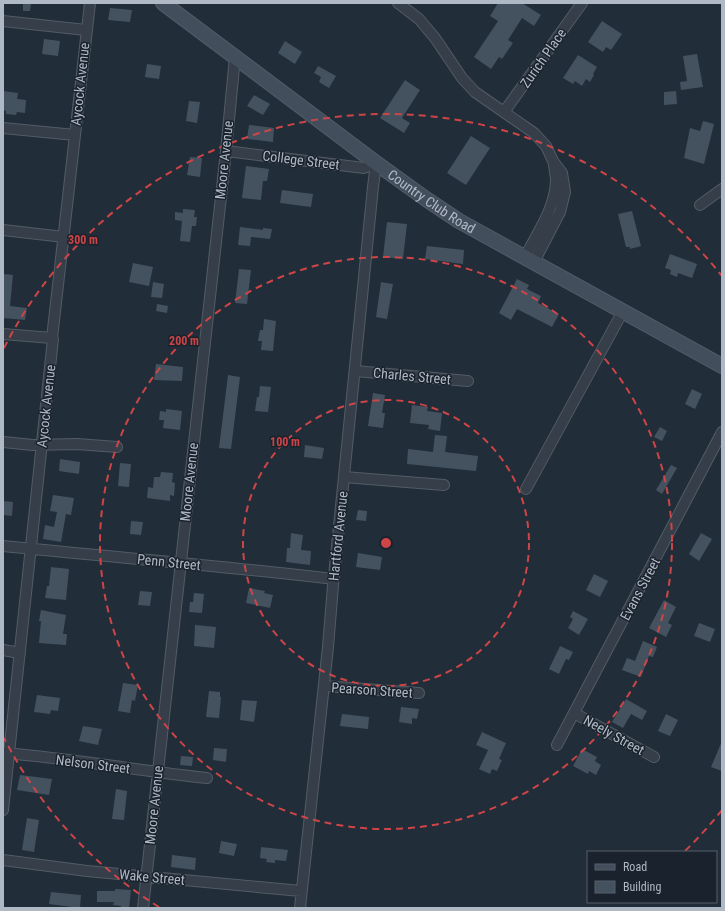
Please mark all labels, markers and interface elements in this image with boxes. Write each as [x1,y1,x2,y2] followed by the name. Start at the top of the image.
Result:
[517,25,569,91] street label: Zurich Place
[68,41,92,126] street label: Aycock Avenue
[212,120,236,200] street label: Moore Avenue
[262,147,340,173] street label: College Street
[385,166,478,236] street label: Country Club Road
[68,233,98,247] text: 300 m
[169,334,199,348] text: 200 m
[34,363,58,448] street label: Aycock Avenue
[373,365,451,387] street label: Charles Street
[270,435,300,449] text: 100 m
[177,442,201,522] street label: Moore Avenue
[325,490,351,582] street label: Hartford Avenue
[379,536,393,550] centre of rings
[136,551,202,573] street label: Penn Street
[617,555,663,623] street label: Evans Street
[331,679,413,701] street label: Pearson Street
[581,712,647,758] street label: Neely Street
[55,752,131,776] street label: Nelson Street
[142,765,166,845] street label: Moore Avenue
[587,851,717,903] legend
[623,860,647,874] text: Road
[118,866,186,888] street label: Wake Street
[623,880,661,894] text: Building

